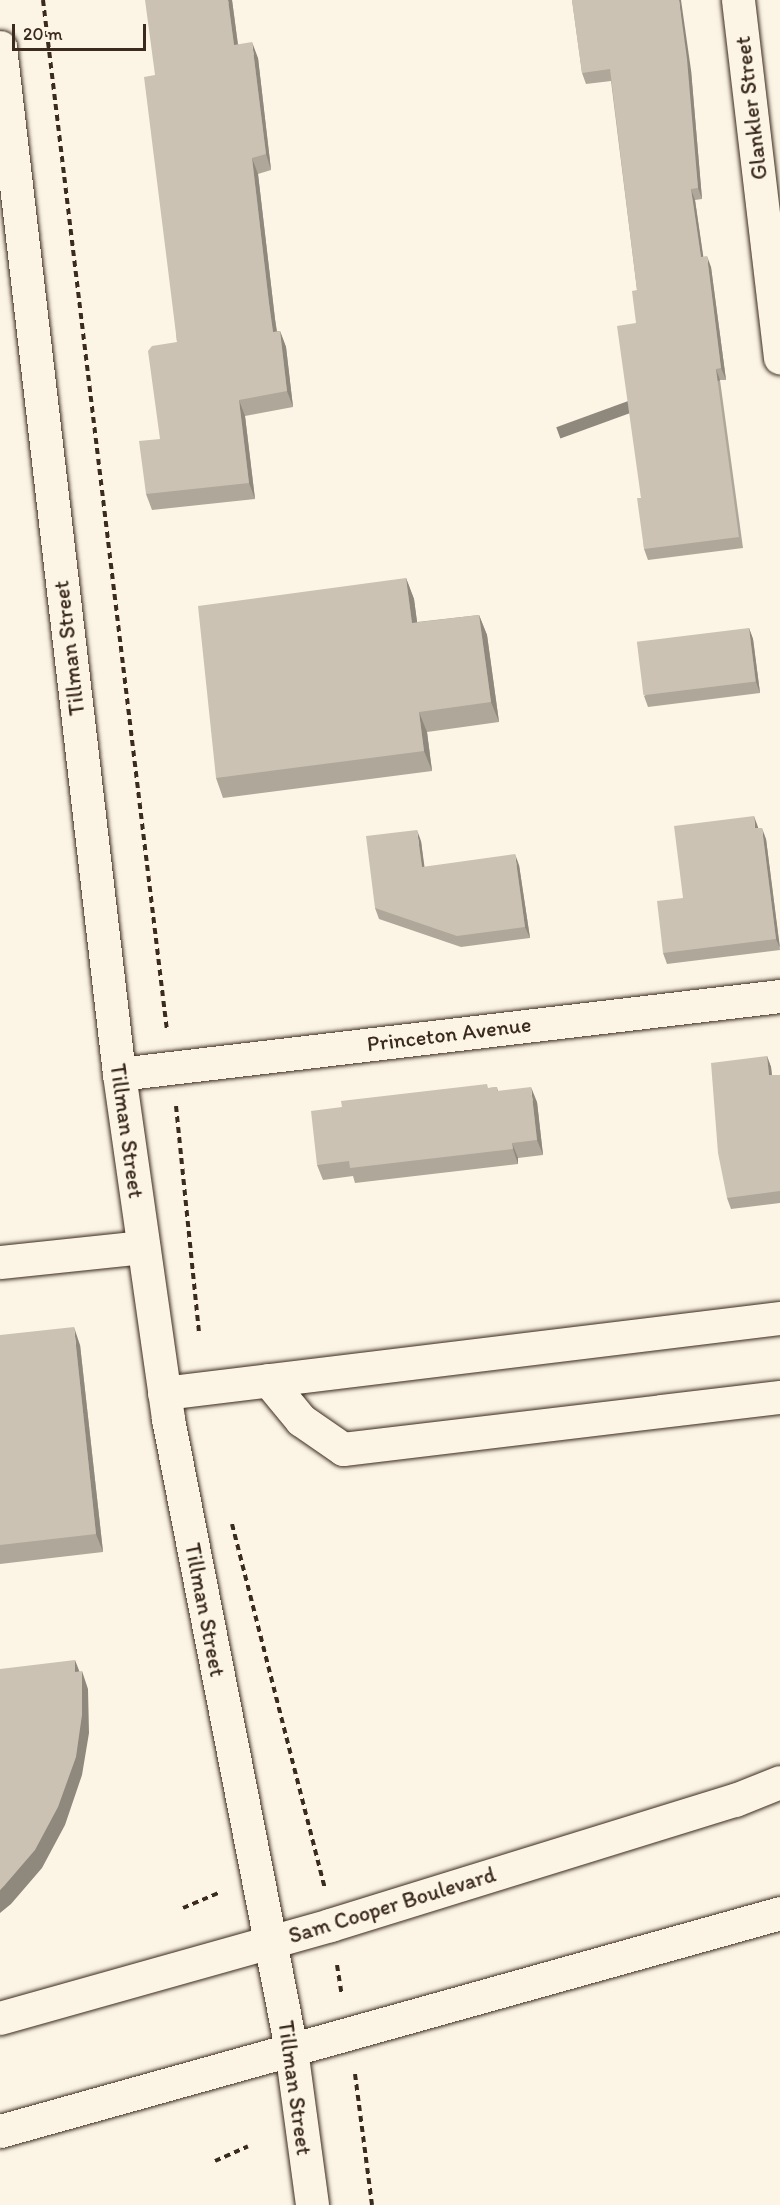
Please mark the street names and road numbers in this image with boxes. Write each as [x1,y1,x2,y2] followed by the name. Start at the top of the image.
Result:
[729,35,773,181] street label: Glankler Street
[48,579,90,717] street label: Tillman Street
[366,1011,532,1057] street label: Princeton Avenue
[105,1062,149,1200] street label: Tillman Street
[179,1541,231,1679] street label: Tillman Street
[285,1861,499,1949] street label: Sam Cooper Boulevard
[273,2019,317,2157] street label: Tillman Street

